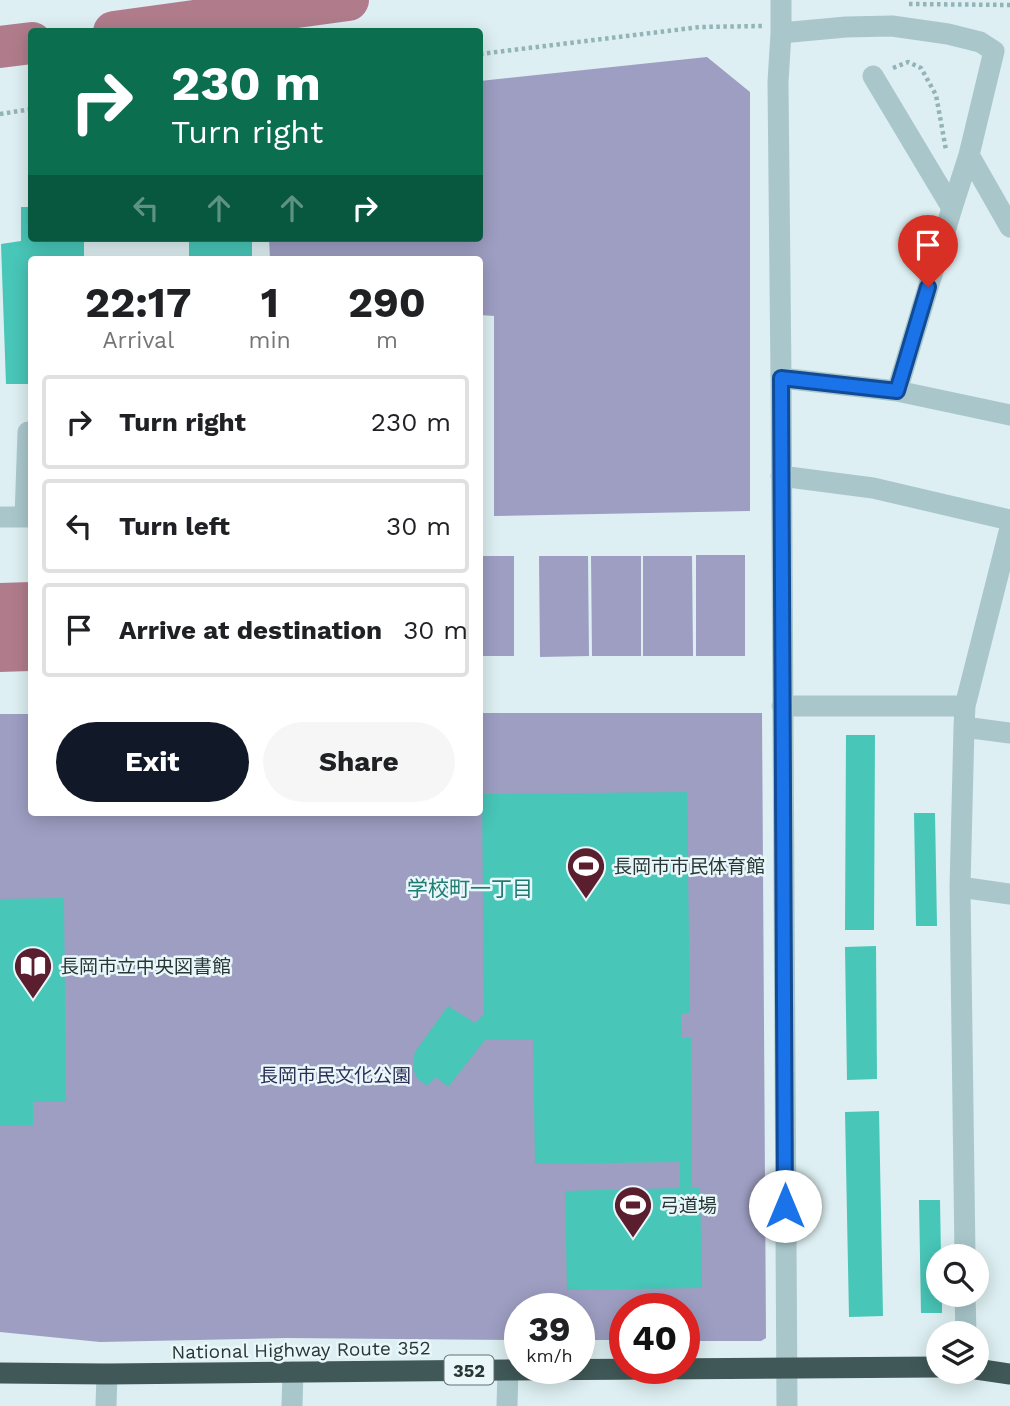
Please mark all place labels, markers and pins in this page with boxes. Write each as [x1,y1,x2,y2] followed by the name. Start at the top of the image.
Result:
[898,215,958,287] pin
[565,845,607,900] sports icon: 長岡市市民体育館
[613,855,765,878] place label: 長岡市市民体育館
[12,945,54,1000] library icon: 長岡市立中央図書館
[60,955,231,978] place label: 長岡市立中央図書館
[612,1184,654,1239] sports icon: 弓道場
[660,1194,717,1217] place label: 弓道場

